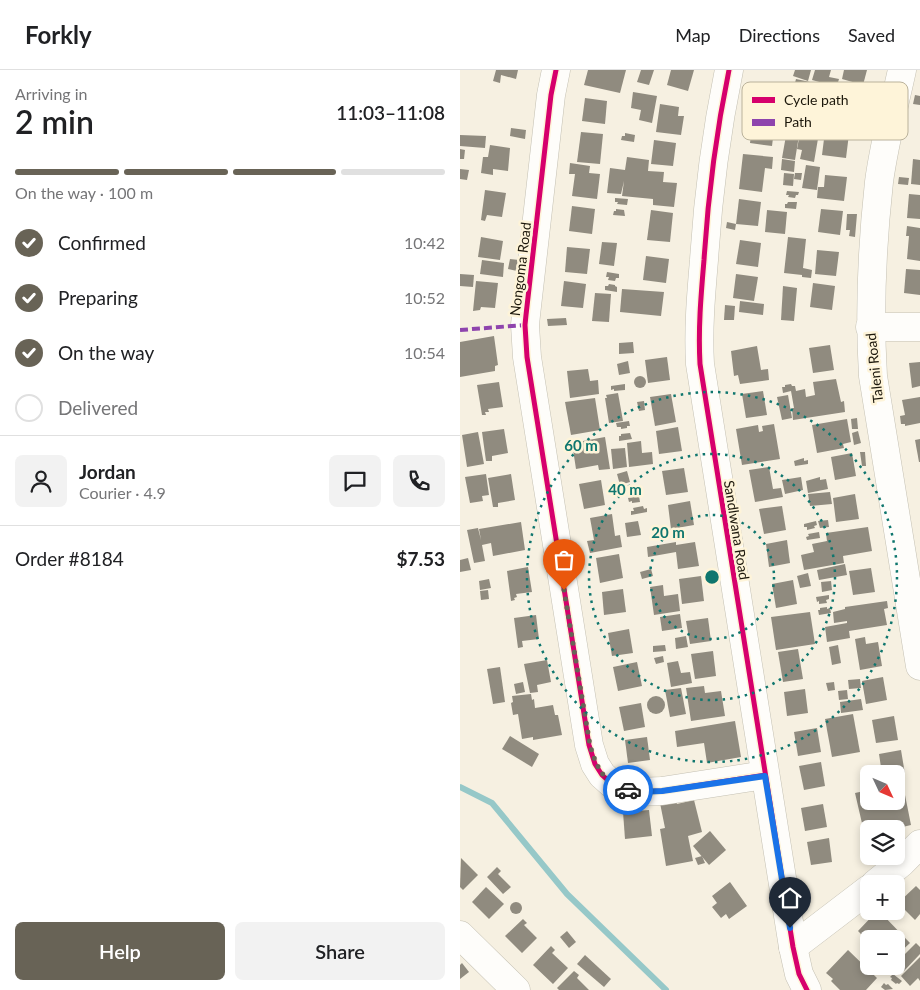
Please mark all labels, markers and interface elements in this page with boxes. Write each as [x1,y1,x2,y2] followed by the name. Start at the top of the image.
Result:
[25,20,92,49] text: Forkly
[675,24,711,46] text: Map
[739,24,820,46] text: Directions
[848,24,895,46] text: Saved
[742,82,908,140] legend
[15,84,88,103] text: Arriving in
[784,91,849,108] text: Cycle path
[336,101,445,124] text: 11:03–11:08
[15,102,94,141] text: 2 min
[784,113,812,130] text: Path
[15,183,153,202] text: On the way · 100 m
[506,221,534,317] street label: Nongoma Road
[15,229,43,257] icon: check
[58,231,146,254] text: Confirmed
[404,233,445,252] text: 10:42
[15,284,43,312] icon: check
[58,286,138,309] text: Preparing
[404,288,445,307] text: 10:52
[862,332,886,404] street label: Taleni Road
[15,339,43,367] icon: check
[58,341,154,364] text: On the way
[404,343,445,362] text: 10:54
[58,396,138,419] text: Delivered
[564,436,598,454] text: 60 m
[15,455,67,507] button: person
[329,455,381,507] button: chat
[393,455,445,507] button: phone
[79,460,136,483] text: Jordan
[721,479,753,581] street label: Sandlwana Road
[608,480,642,498] text: 40 m
[79,483,166,502] text: Courier · 4.9
[651,523,685,541] text: 20 m
[543,539,585,590] pin
[550,546,578,574] icon: bag
[15,547,124,570] text: Order #8184
[396,547,445,570] text: $7.53
[703,568,721,586] centre of rings
[603,765,653,815] courier
[860,765,905,810] north arrow
[860,765,905,975] map controls
[614,776,642,804] icon: car
[860,820,905,865] button: layers
[860,875,905,920] button: +
[769,877,811,928] pin
[776,884,804,912] icon: home
[15,922,225,980] button: Help
[235,922,445,980] button: Share
[860,930,905,975] button: −

